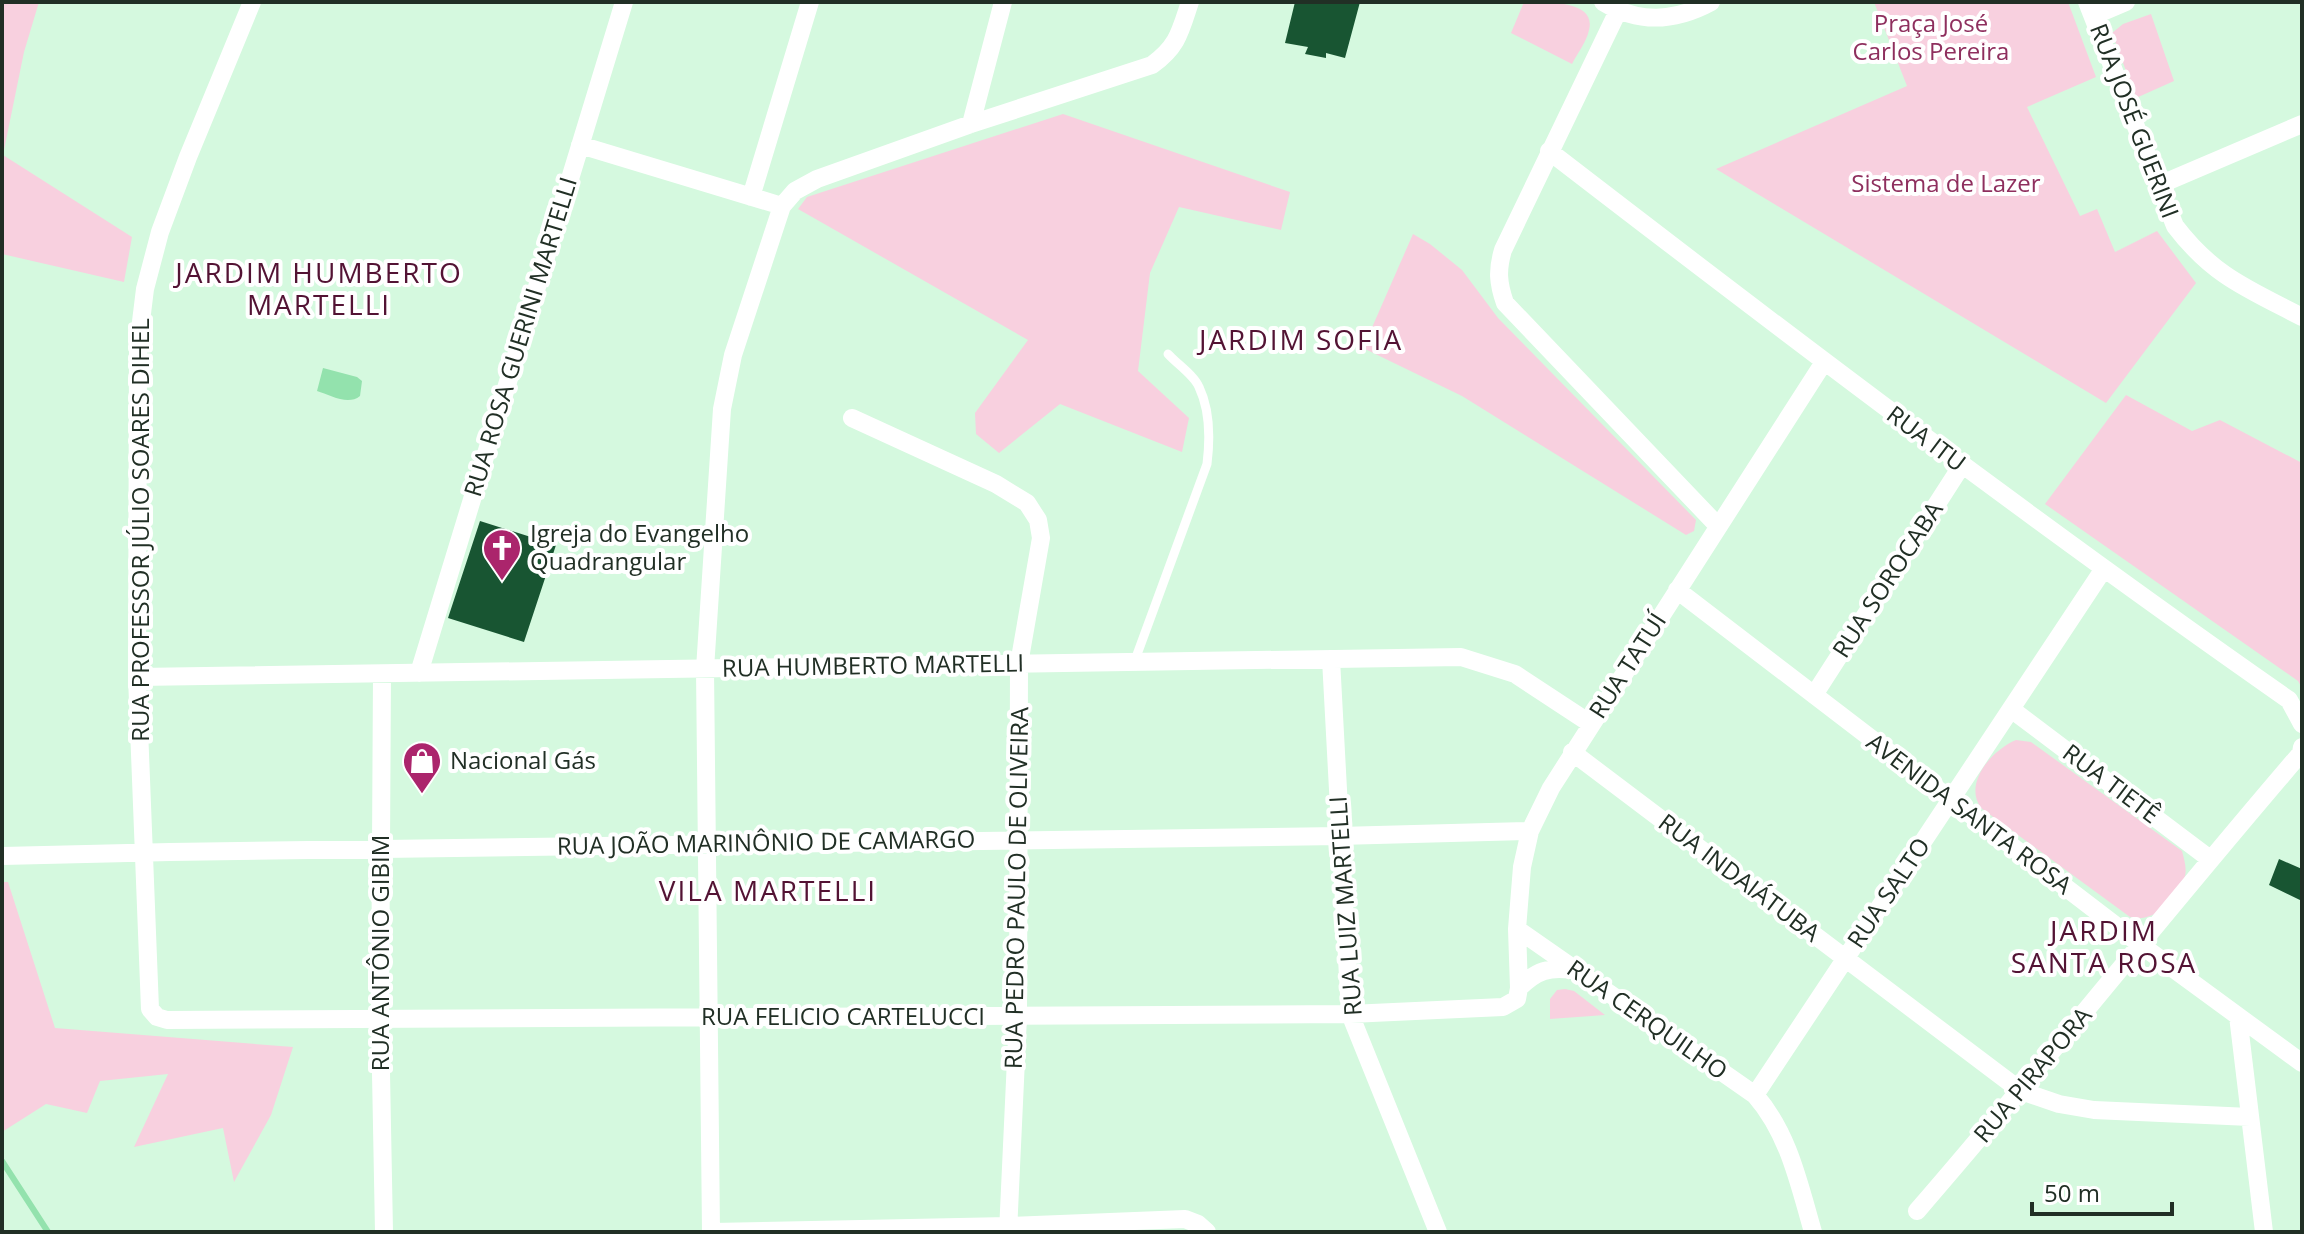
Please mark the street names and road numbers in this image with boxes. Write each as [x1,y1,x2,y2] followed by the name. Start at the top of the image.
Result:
[2083,18,2188,223] street label: RUA JOSÉ GUERINI
[455,173,584,500] street label: RUA ROSA GUERINI MARTELLI
[123,318,156,742] street label: RUA PROFESSOR JÚLIO SOARES DIHEL
[1881,397,1973,478] street label: RUA ITU
[1824,494,1950,664] street label: RUA SOROCABA
[1580,606,1673,724] street label: RUA TATUÍ
[722,645,1024,684] street label: RUA HUMBERTO MARTELLI
[996,706,1035,1069] street label: RUA PEDRO PAULO DE OLIVEIRA
[1860,725,2080,901] street label: AVENIDA SANTA ROSA
[2057,735,2167,830] street label: RUA TIETÊ
[1320,795,1369,1017] street label: RUA LUIZ MARTELLI
[1652,805,1828,949] street label: RUA INDAIÁTUBA
[556,821,976,862] street label: RUA JOÃO MARINÔNIO DE CAMARGO
[1839,831,1937,954] street label: RUA SALTO
[363,835,396,1071] street label: RUA ANTÔNIO GIBIM
[1561,951,1735,1086] street label: RUA CERQUILHO
[1965,998,2099,1149] street label: RUA PIRAPORA
[701,999,985,1032] street label: RUA FELICIO CARTELUCCI

